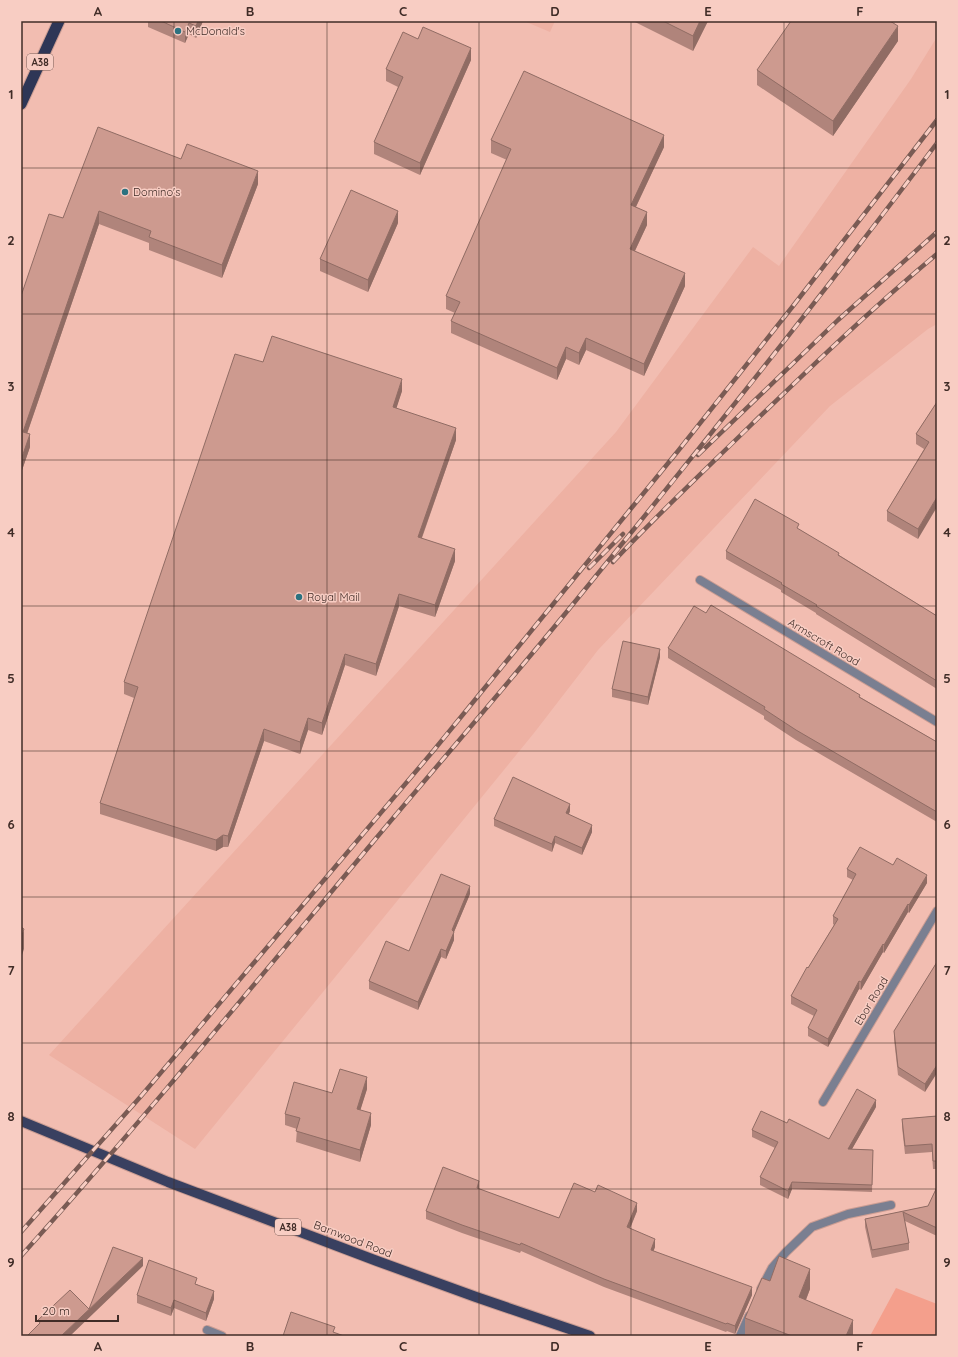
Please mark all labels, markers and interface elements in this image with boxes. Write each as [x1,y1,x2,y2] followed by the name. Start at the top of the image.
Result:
[94,3,103,19] text: A
[246,3,254,19] text: B
[399,3,407,19] text: C
[550,3,560,19] text: D
[704,3,712,19] text: E
[856,3,864,19] text: F
[186,24,245,38] place label: McDonald's
[173,26,183,36] marker: McDonald's
[27,54,53,70] road number: A38
[8,86,14,102] text: 1
[944,86,950,102] text: 1
[133,185,180,199] place label: Domino's
[120,187,130,197] marker: Domino's
[7,232,15,248] text: 2
[943,232,951,248] text: 2
[8,378,15,394] text: 3
[944,378,951,394] text: 3
[7,524,15,540] text: 4
[943,524,951,540] text: 4
[307,590,360,604] place label: Royal Mail
[294,592,304,602] marker: Royal Mail
[786,615,862,669] street label: Armscroft Road
[7,670,15,686] text: 5
[943,670,951,686] text: 5
[7,816,15,832] text: 6
[943,816,951,832] text: 6
[7,962,15,978] text: 7
[943,962,951,978] text: 7
[851,974,891,1028] street label: Ebor Road
[7,1108,15,1124] text: 8
[943,1108,951,1124] text: 8
[312,1218,394,1260] street label: Barnwood Road
[275,1219,301,1235] road number: A38
[7,1254,15,1270] text: 9
[943,1254,951,1270] text: 9
[36,1297,118,1323] scale bar
[42,1303,70,1318] text: 20 m
[94,1338,103,1354] text: A
[246,1338,254,1354] text: B
[399,1338,407,1354] text: C
[550,1338,560,1354] text: D
[704,1338,712,1354] text: E
[856,1338,864,1354] text: F

